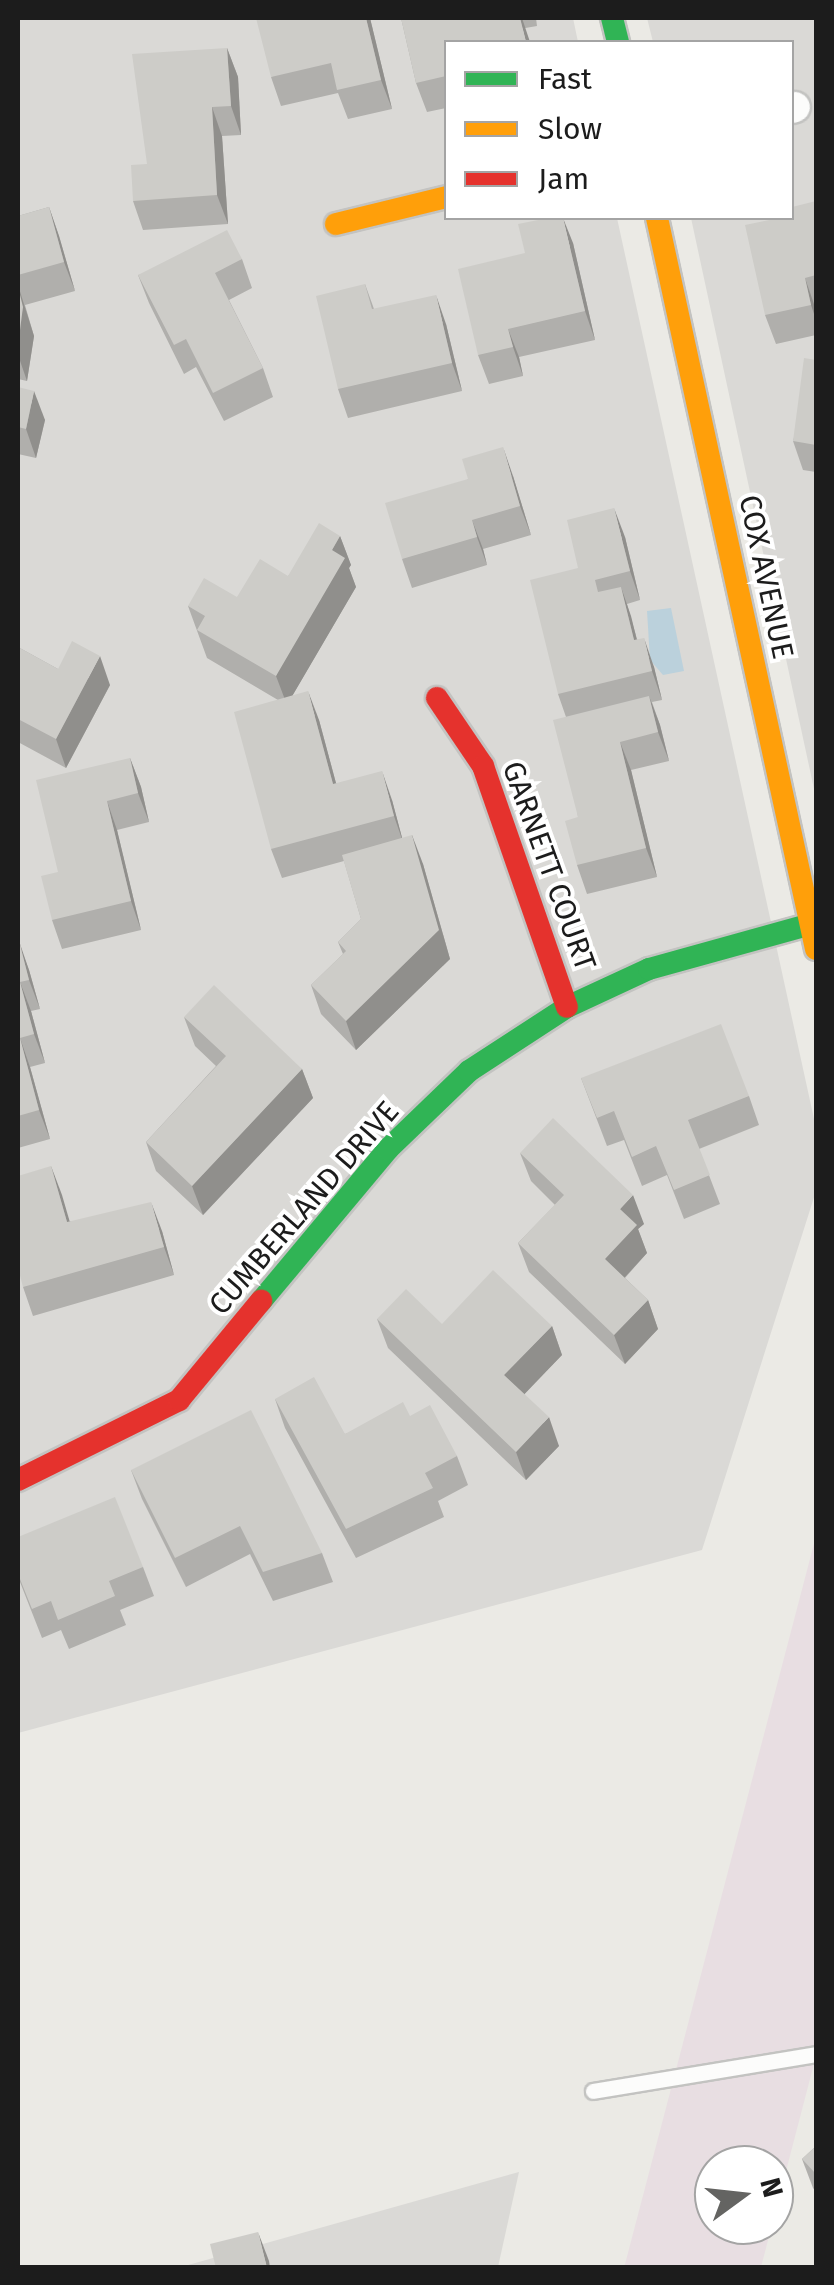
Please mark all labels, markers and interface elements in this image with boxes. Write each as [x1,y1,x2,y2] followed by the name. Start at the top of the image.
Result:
[444,40,794,220] legend
[538,61,592,97] text: Fast
[538,111,602,147] text: Slow
[538,161,589,197] text: Jam
[731,492,801,662] street label: COX AVENUE
[495,757,603,975] street label: GARNETT COURT
[201,1094,407,1322] street label: CUMBERLAND DRIVE
[694,2145,794,2245] north arrow
[753,2174,790,2201] text: N

